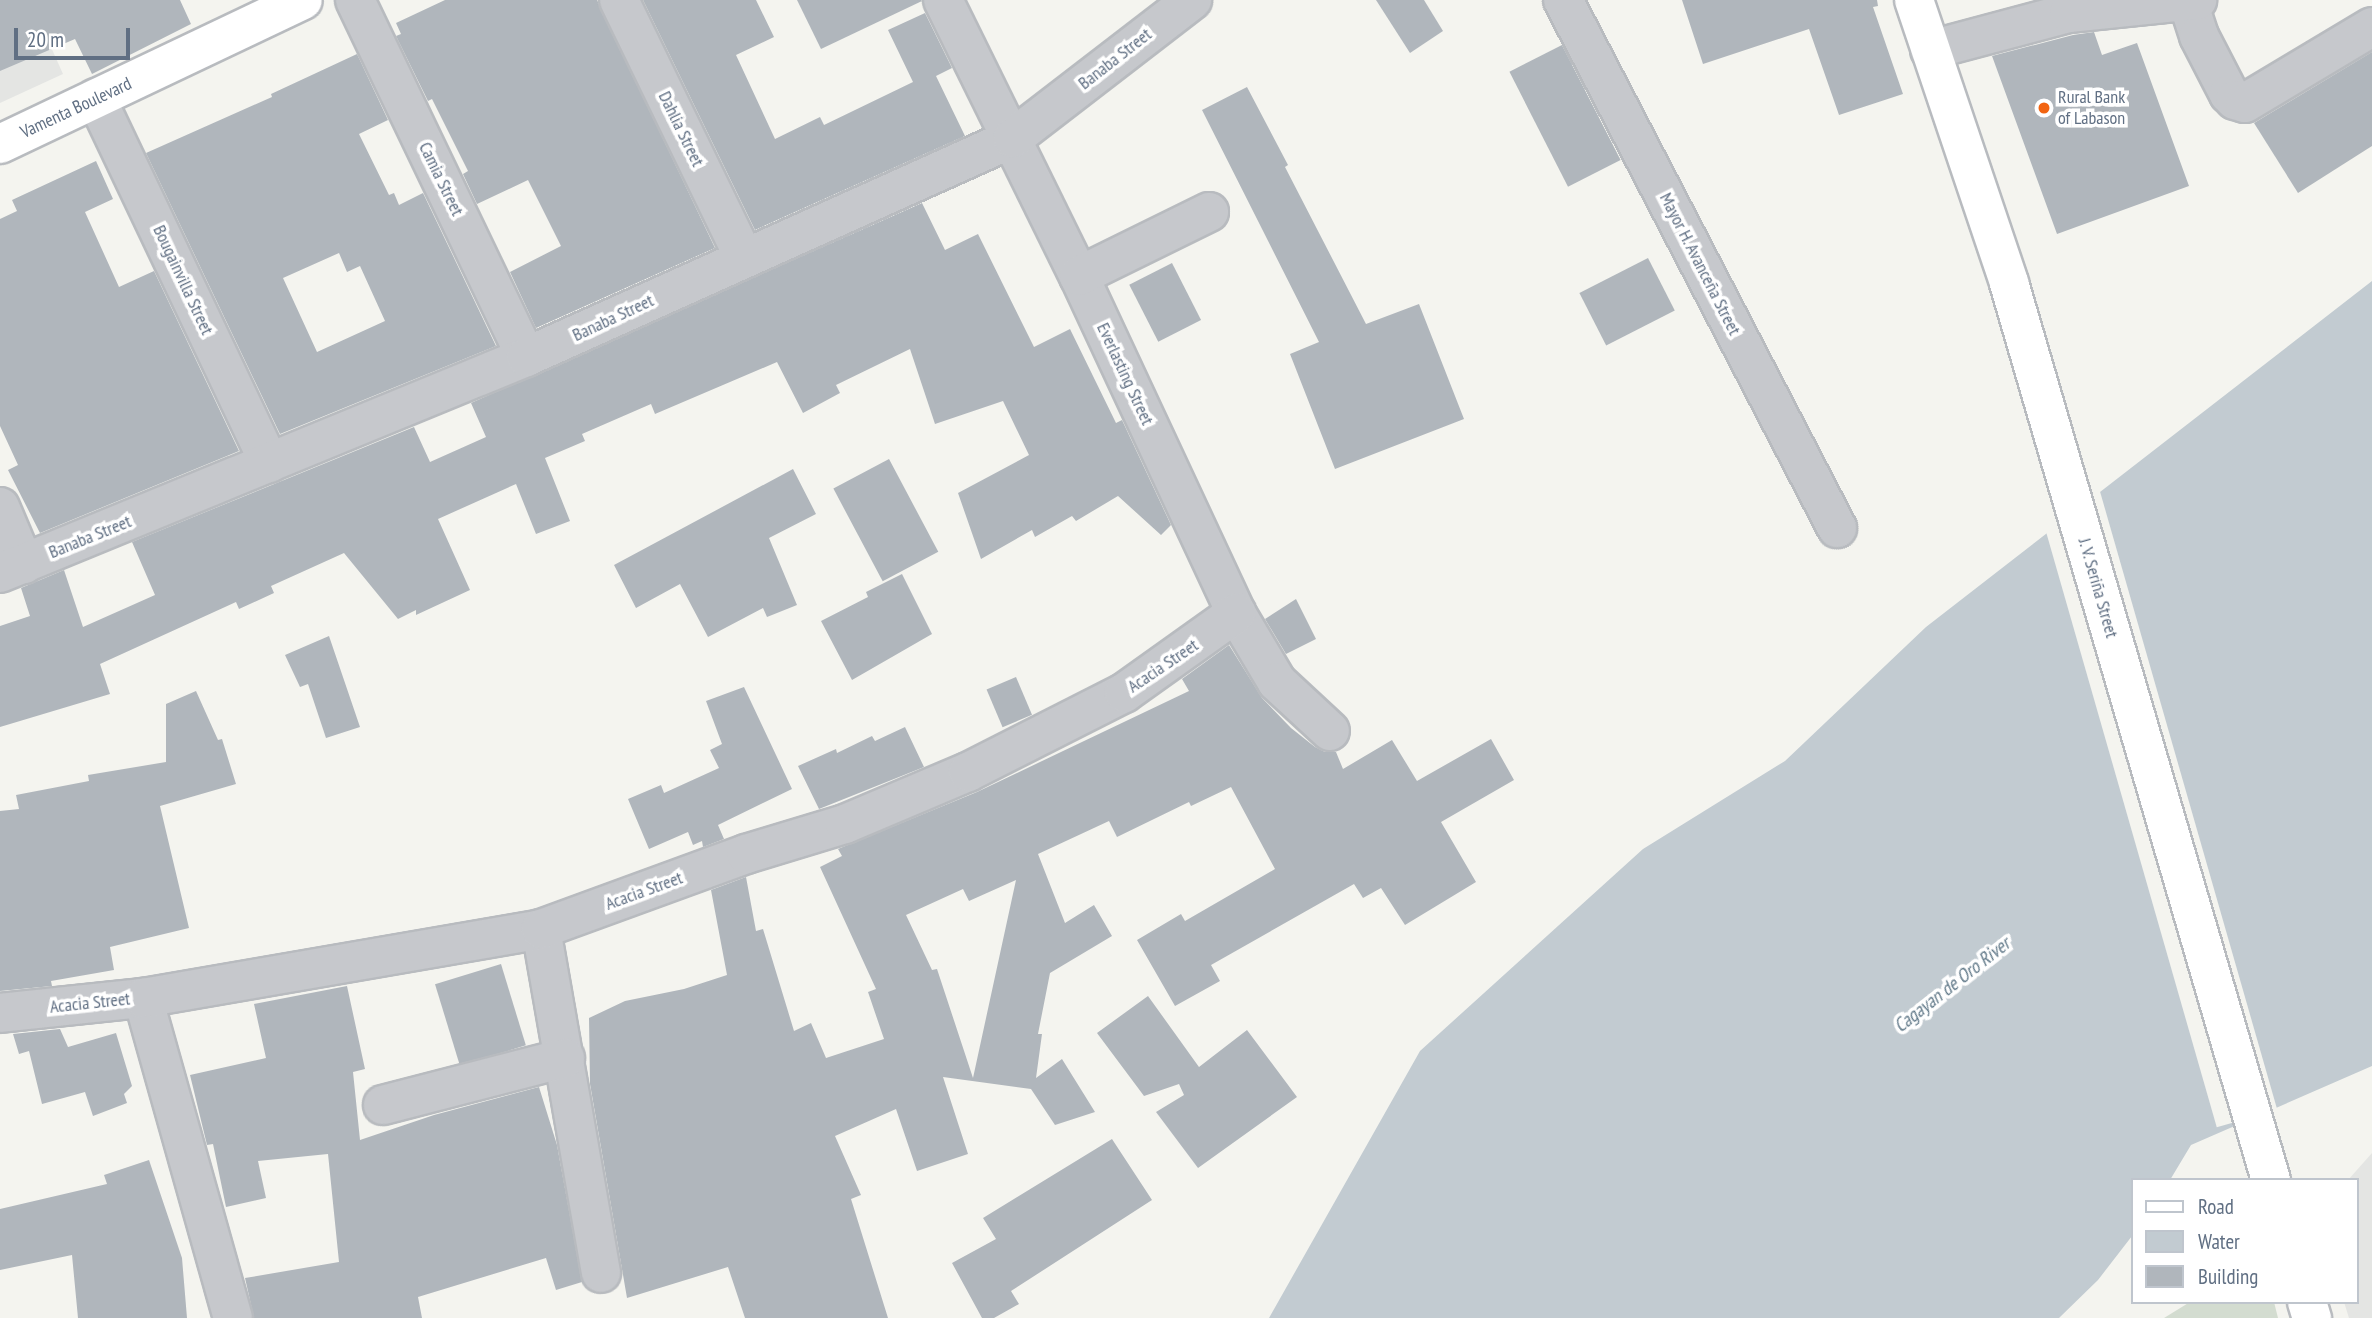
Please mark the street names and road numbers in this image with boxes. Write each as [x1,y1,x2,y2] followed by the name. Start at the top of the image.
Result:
[1074,24,1156,94] street label: Banaba Street
[17,73,135,143] street label: Vamenta Boulevard
[654,88,708,170] street label: Dahlia Street
[414,139,468,219] street label: Camia Street
[1654,189,1746,339] street label: Mayor H. Avanceña Street
[148,222,218,338] street label: Bougainvilla Street
[569,290,657,346] street label: Banaba Street
[1092,320,1158,428] street label: Everlasting Street
[46,511,134,563] street label: Banaba Street
[2073,534,2123,642] street label: J. V. Seriña Street
[1124,635,1202,697] street label: Acacia Street
[602,867,686,915] street label: Acacia Street
[49,988,131,1018] street label: Acacia Street

